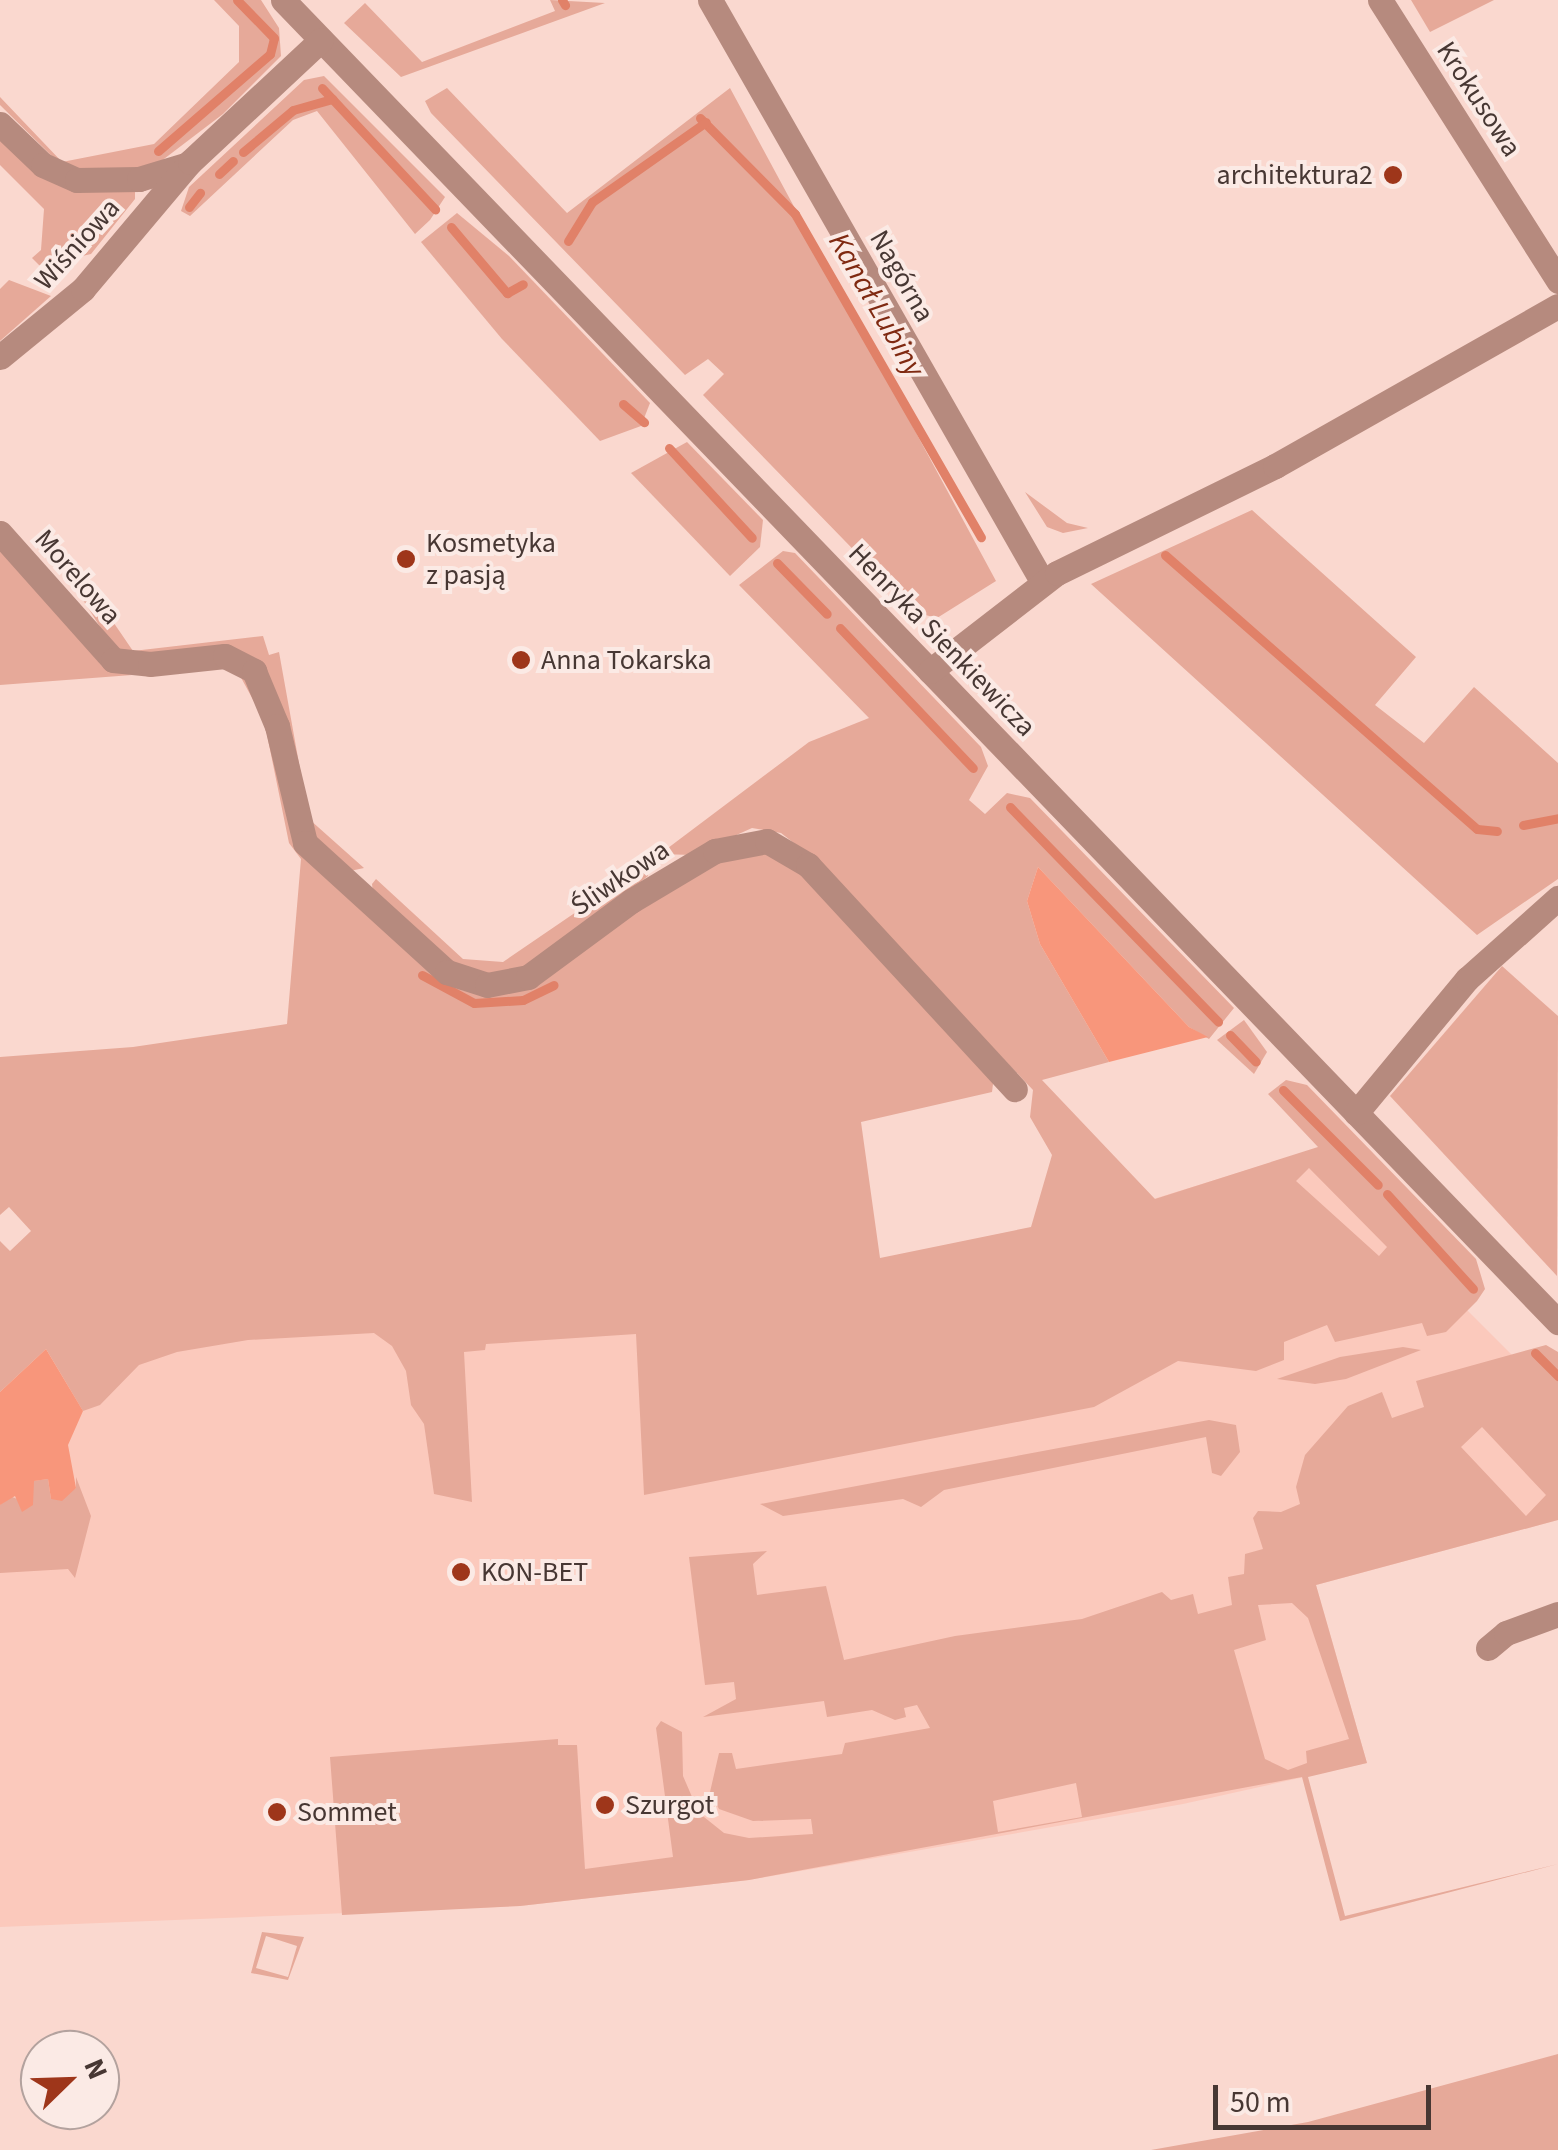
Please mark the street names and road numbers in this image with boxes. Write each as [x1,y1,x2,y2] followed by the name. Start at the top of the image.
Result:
[1429,35,1529,163] street label: Krokusowa
[27,191,127,297] street label: Wiśniowa
[862,224,942,328] street label: Nagórna
[28,523,128,631] street label: Morelowa
[841,537,1043,743] street label: Henryka Sienkiewicza
[564,833,676,923] street label: Śliwkowa

